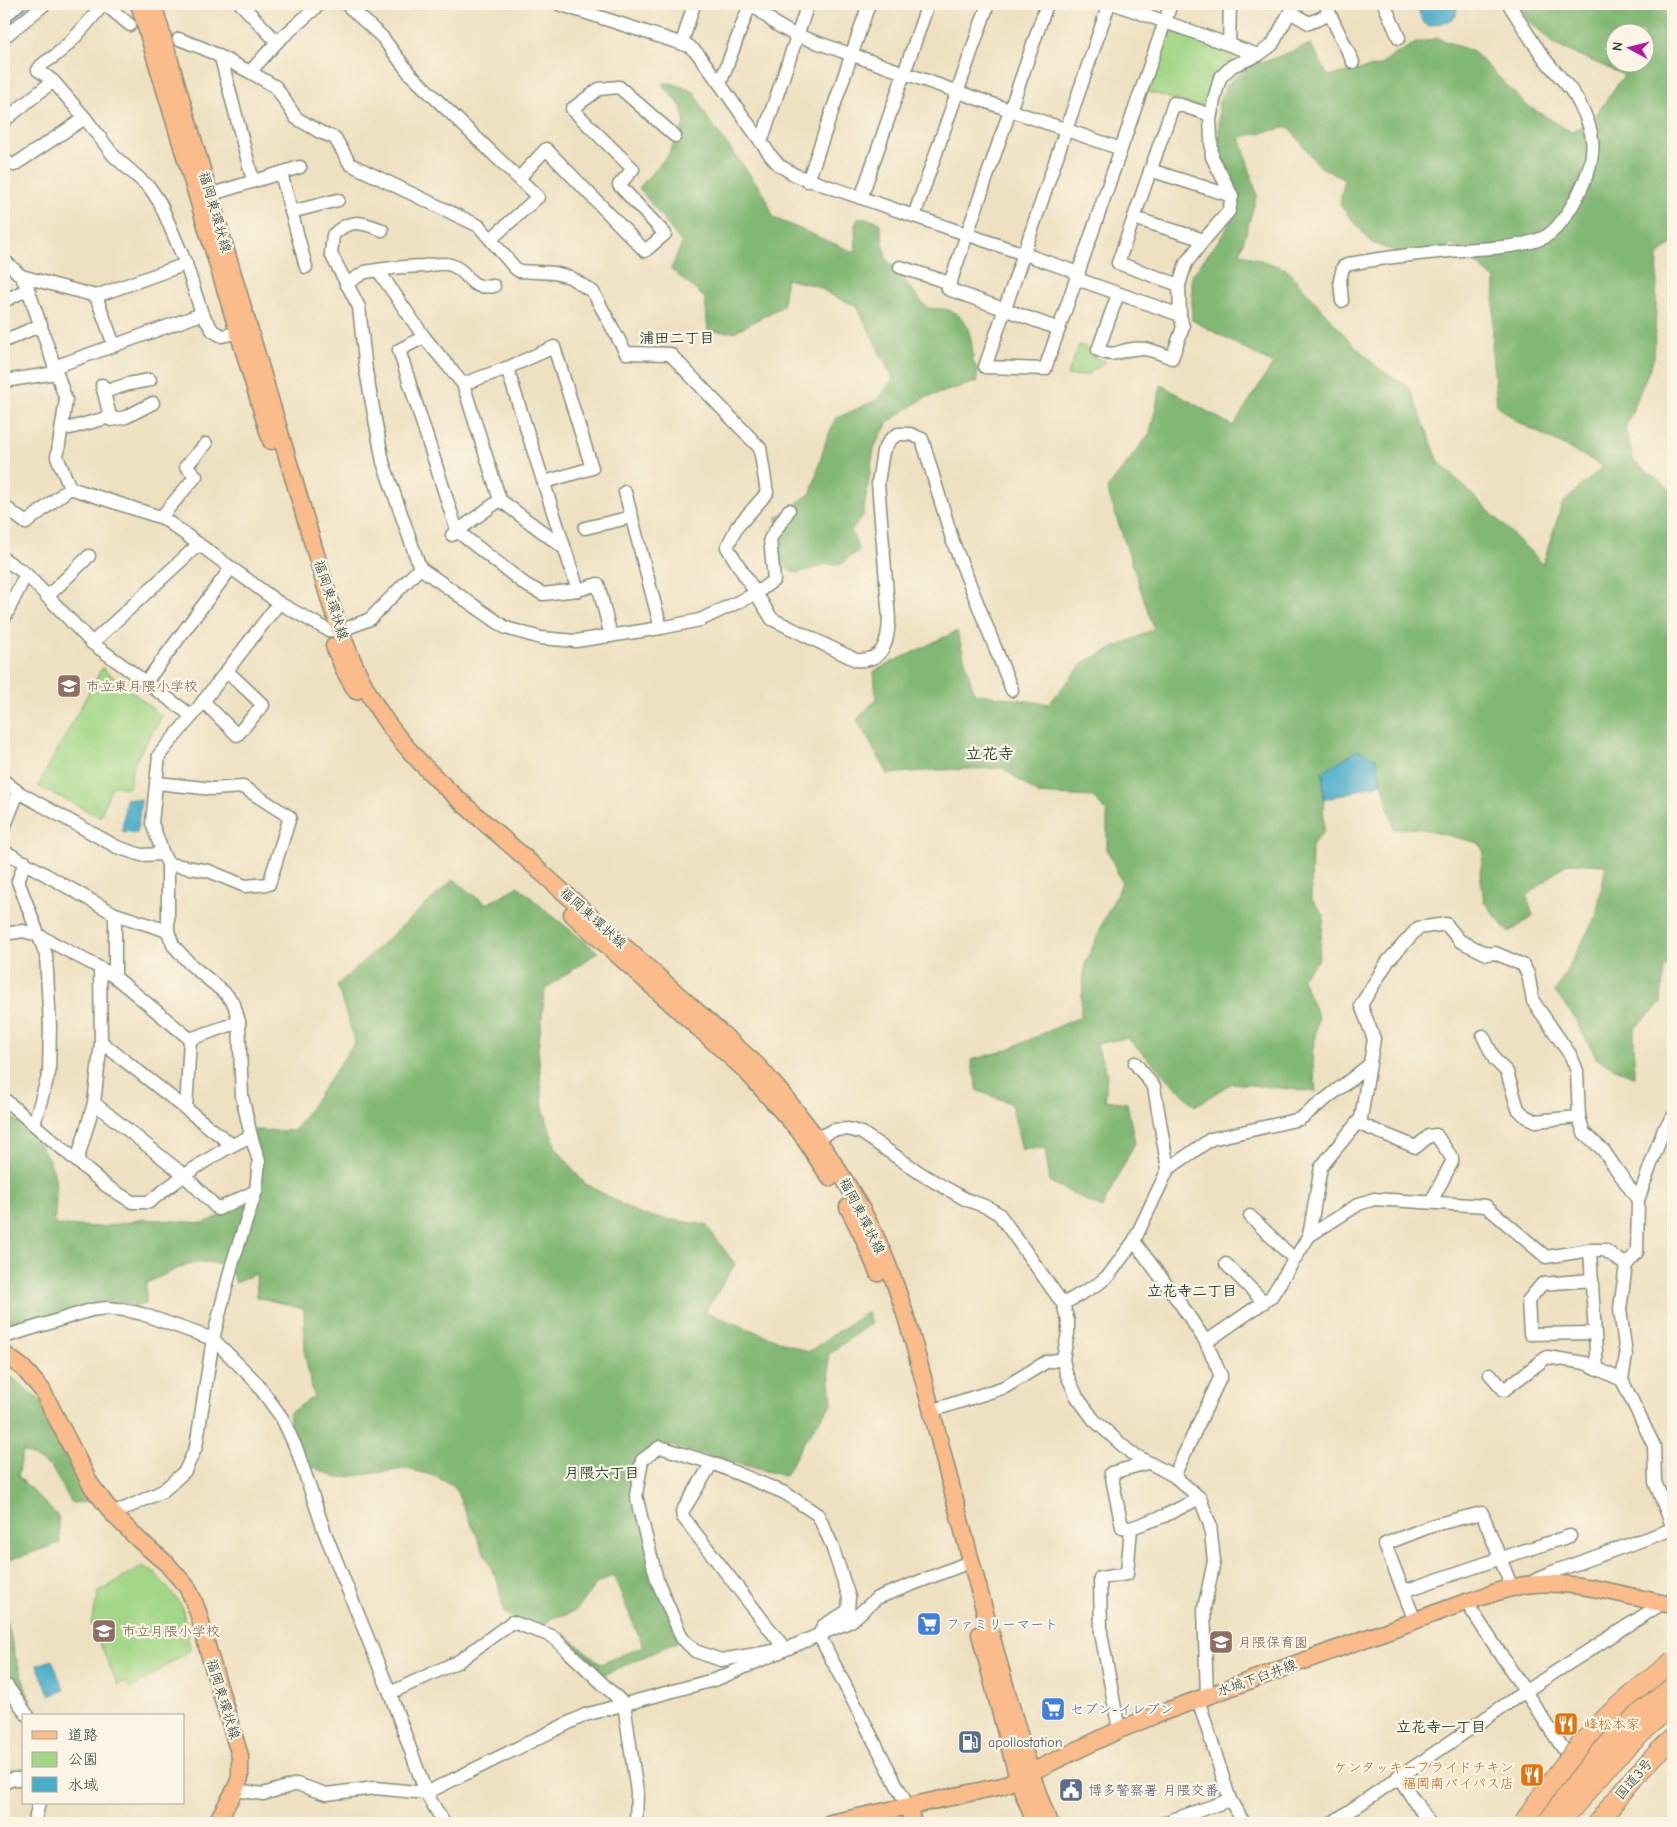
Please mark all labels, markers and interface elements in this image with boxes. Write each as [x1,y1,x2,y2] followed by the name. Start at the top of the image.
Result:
[1604,22,1654,72] north arrow
[1609,41,1627,52] text: N
[195,169,235,255] street label: 福岡東環状線
[639,329,715,347] district label: 浦田二丁目
[310,557,352,643] street label: 福岡東環状線
[56,673,82,699] school or university icon: 市立東月隈小学校
[86,678,198,695] place label: 市立東月隈小学校
[966,745,1014,763] district label: 立花寺
[556,884,630,952] street label: 福岡東環状線
[835,1175,889,1257] street label: 福岡東環状線
[1147,1282,1237,1300] district label: 立花寺二丁目
[564,1464,640,1482] district label: 月隈六丁目
[916,1611,942,1637] supermarket icon: ファミリーマート
[946,1616,1058,1633] place label: ファミリーマート
[91,1618,117,1644] school or university icon: 市立月隈小学校
[122,1623,220,1640] place label: 市立月隈小学校
[1208,1629,1234,1655] school or university icon: 月隈保育園
[1238,1634,1308,1651] place label: 月隈保育園
[203,1656,243,1742] street label: 福岡東環状線
[1215,1656,1299,1700] street label: 水城下臼井線
[1040,1696,1066,1722] supermarket icon: セブン-イレブン
[1070,1701,1174,1718] place label: セブン-イレブン
[1553,1711,1579,1737] restaurant icon: 峰松本家
[22,1714,185,1804] legend
[1584,1716,1640,1733] place label: 峰松本家
[1396,1718,1486,1736] district label: 立花寺一丁目
[68,1726,98,1744] text: 道路
[957,1729,983,1755] fuel station icon: apollostation
[988,1734,1062,1751] place label: apollostation
[68,1750,98,1768] text: 公園
[1611,1755,1657,1803] street label: 国道3号
[1334,1759,1514,1792] place label: ケンタッキーフライドチキン 福岡南バイパス店
[1519,1762,1545,1788] restaurant icon: ケンタッキーフライドチキン 福岡南バイパス店
[68,1776,98,1794] text: 水域
[1058,1777,1084,1803] public building icon: 博多警察署 月隈交番
[1088,1782,1219,1799] place label: 博多警察署 月隈交番

